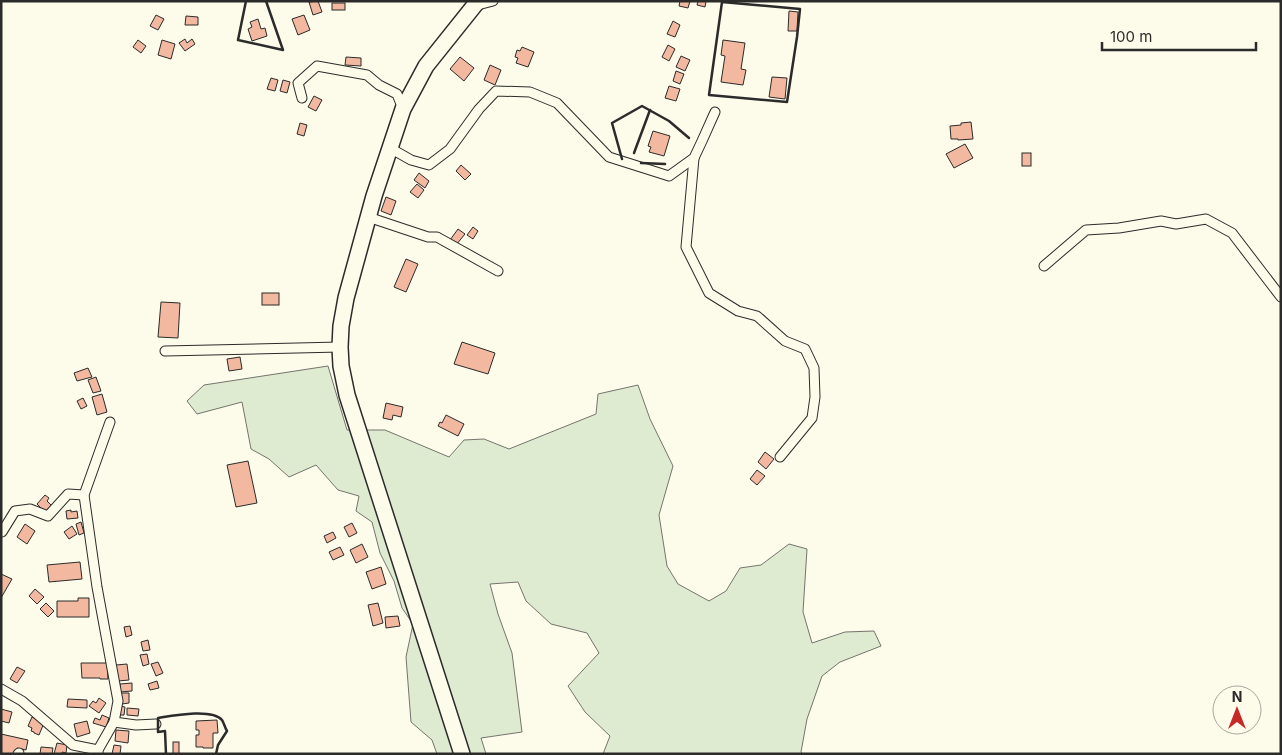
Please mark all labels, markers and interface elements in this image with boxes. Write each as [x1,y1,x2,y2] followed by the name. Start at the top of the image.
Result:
[1102,20,1256,52] scale bar
[1110,27,1152,46] text: 100 m
[1212,685,1262,735] north arrow
[1232,688,1242,705] text: N

